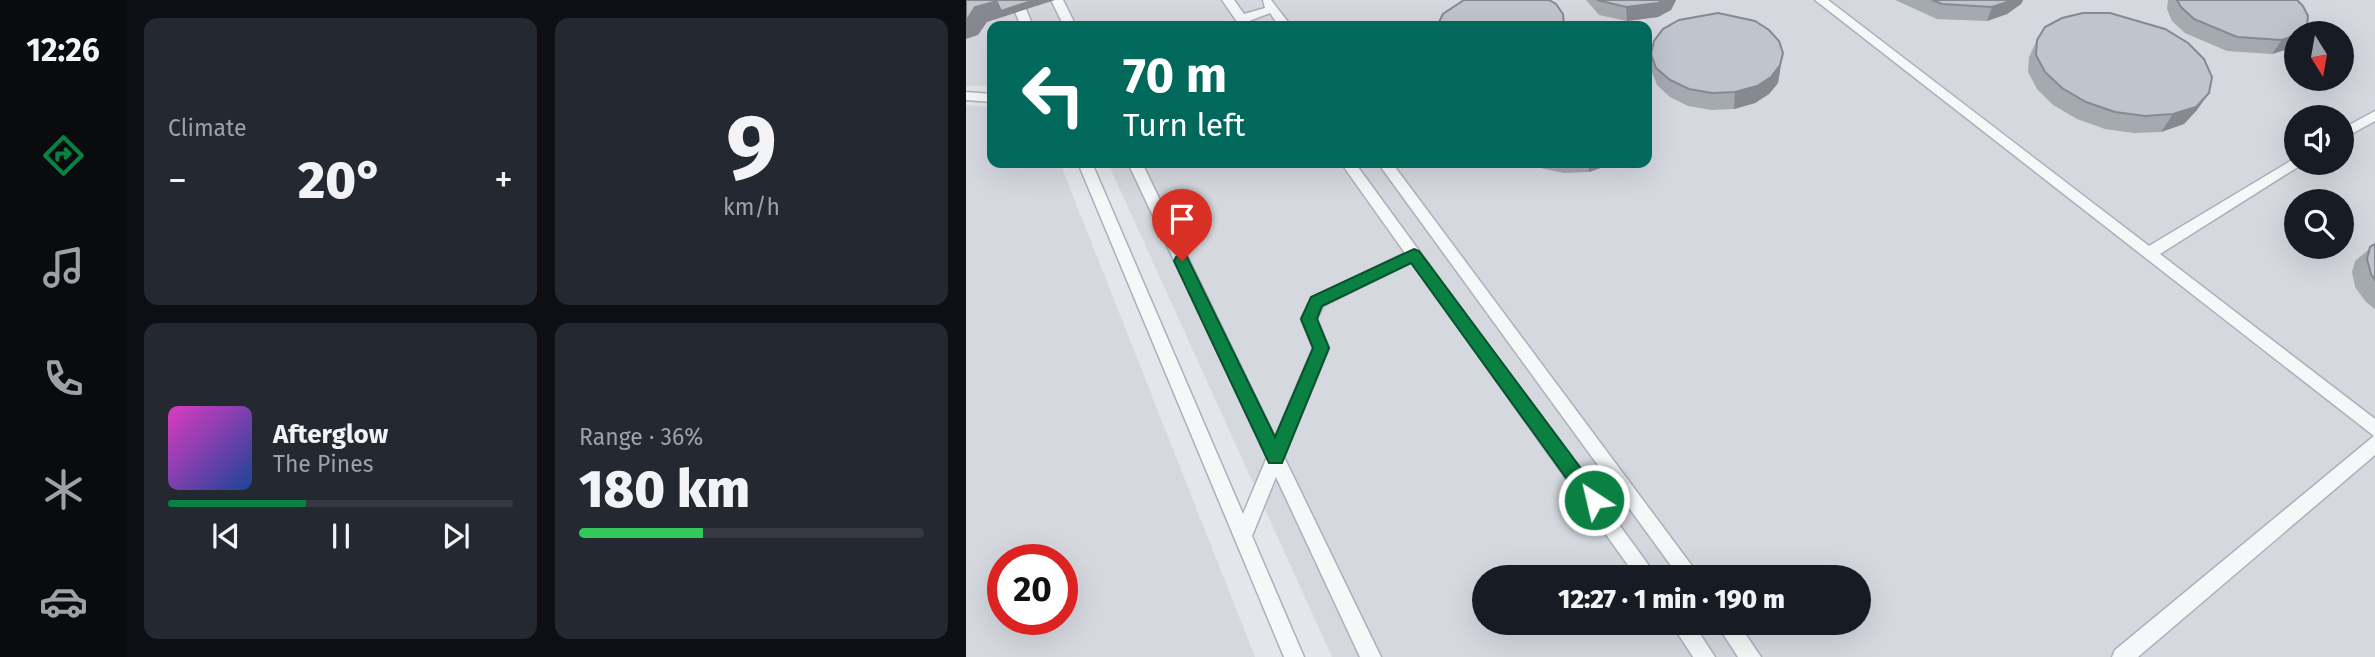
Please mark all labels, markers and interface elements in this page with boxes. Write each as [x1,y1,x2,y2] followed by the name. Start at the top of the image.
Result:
[2284,21,2354,91] north arrow
[2284,21,2354,259] map controls
[26,31,100,69] text: 12:26
[1123,46,1227,105] text: 70 m
[1008,49,1099,140] icon: left
[726,93,777,202] text: 9
[2284,105,2354,175] button: sound
[1123,106,1245,144] text: Turn left
[168,114,247,142] text: Climate
[39,131,88,180] icon: directions
[298,149,383,212] text: 20°
[168,157,187,203] text: −
[494,157,513,203] text: +
[1152,189,1212,261] pin
[2284,189,2354,259] button: search
[723,193,780,221] text: km/h
[1163,200,1201,238] icon: arrive
[39,243,88,292] icon: music
[39,354,88,403] icon: phone
[273,419,388,450] text: Afterglow
[579,423,703,451] text: Range · 36%
[273,450,374,478] text: The Pines
[579,458,750,521] text: 180 km
[1557,463,1631,537] position arrow
[39,465,88,514] icon: climate
[207,517,245,555] icon: previous
[322,517,360,555] icon: pause
[437,517,475,555] icon: next
[987,544,1078,635] speed limit sign: 20
[39,577,88,626] icon: car
[1558,584,1785,615] text: 12:27 · 1 min · 190 m

